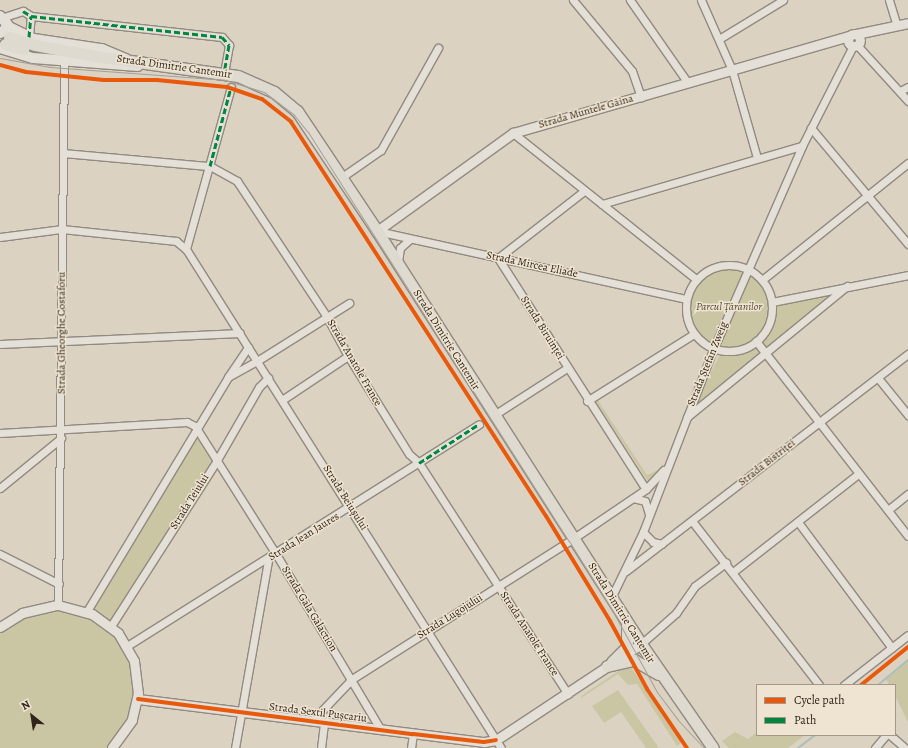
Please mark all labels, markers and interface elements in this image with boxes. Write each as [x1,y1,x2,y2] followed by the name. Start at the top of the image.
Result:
[116,52,232,82] street label: Strada Dimitrie Cantemir
[537,92,635,132] street label: Strada Muntele Găina
[485,249,579,281] street label: Strada Mircea Eliade
[55,272,69,394] street label: Strada Gheorghe Costaforu
[410,287,482,393] street label: Strada Dimitrie Cantemir
[517,294,567,362] street label: Strada Biruinței
[696,300,762,314] park label: Parcul Țăranilor
[324,317,384,409] street label: Strada Anatole France
[685,320,731,408] street label: Strada Ștefan Zweig
[736,437,798,489] street label: Strada Bistriței
[320,463,370,533] street label: Strada Beiușului
[168,472,212,532] street label: Strada Teiului
[266,510,342,564] street label: Strada Jean Jaures
[585,560,657,666] street label: Strada Dimitrie Cantemir
[278,564,340,654] street label: Strada Gala Galaction
[497,589,561,679] street label: Strada Anatole France
[415,592,485,642] street label: Strada Lugojului
[756,684,896,736] legend
[794,692,845,708] text: Cycle path
[12,696,52,736] north arrow
[19,697,33,714] text: N
[268,700,368,726] street label: Strada Sextil Pușcariu
[794,712,816,728] text: Path

